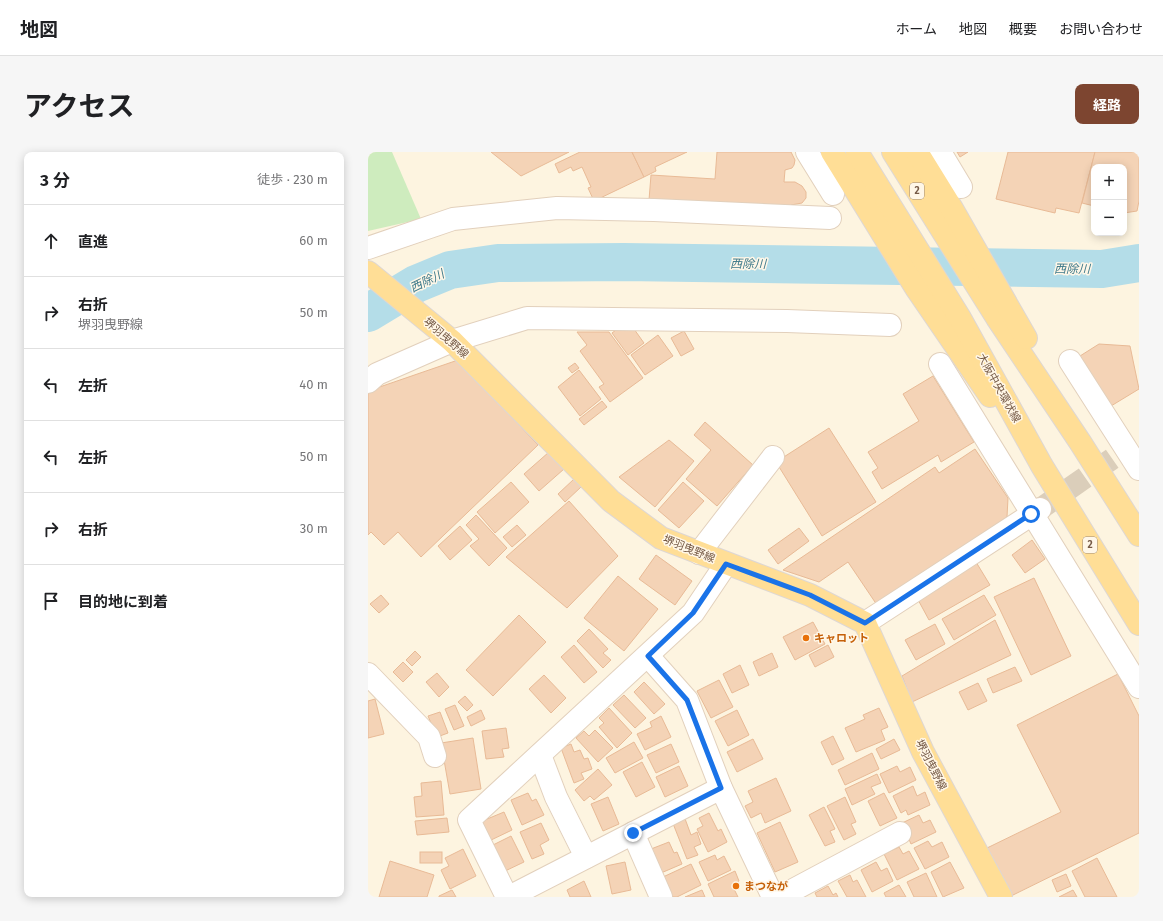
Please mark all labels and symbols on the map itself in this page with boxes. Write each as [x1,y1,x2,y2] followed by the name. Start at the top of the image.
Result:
[910,183,924,199] road number: 2
[730,257,768,271] water label: 西除川
[1054,262,1092,276] water label: 西除川
[408,266,448,295] water label: 西除川
[421,315,471,361] street label: 堺羽曳野線
[975,351,1023,425] street label: 大阪中央環状線
[1022,505,1040,523] route start
[661,533,717,565] street label: 堺羽曳野線
[1083,537,1097,553] road number: 2
[814,632,869,645] place label: キャロット
[801,633,811,643] marker: キャロット
[913,738,949,792] street label: 堺羽曳野線
[624,824,642,842] route end
[744,880,788,893] place label: まつなが
[731,881,741,891] marker: まつなが

